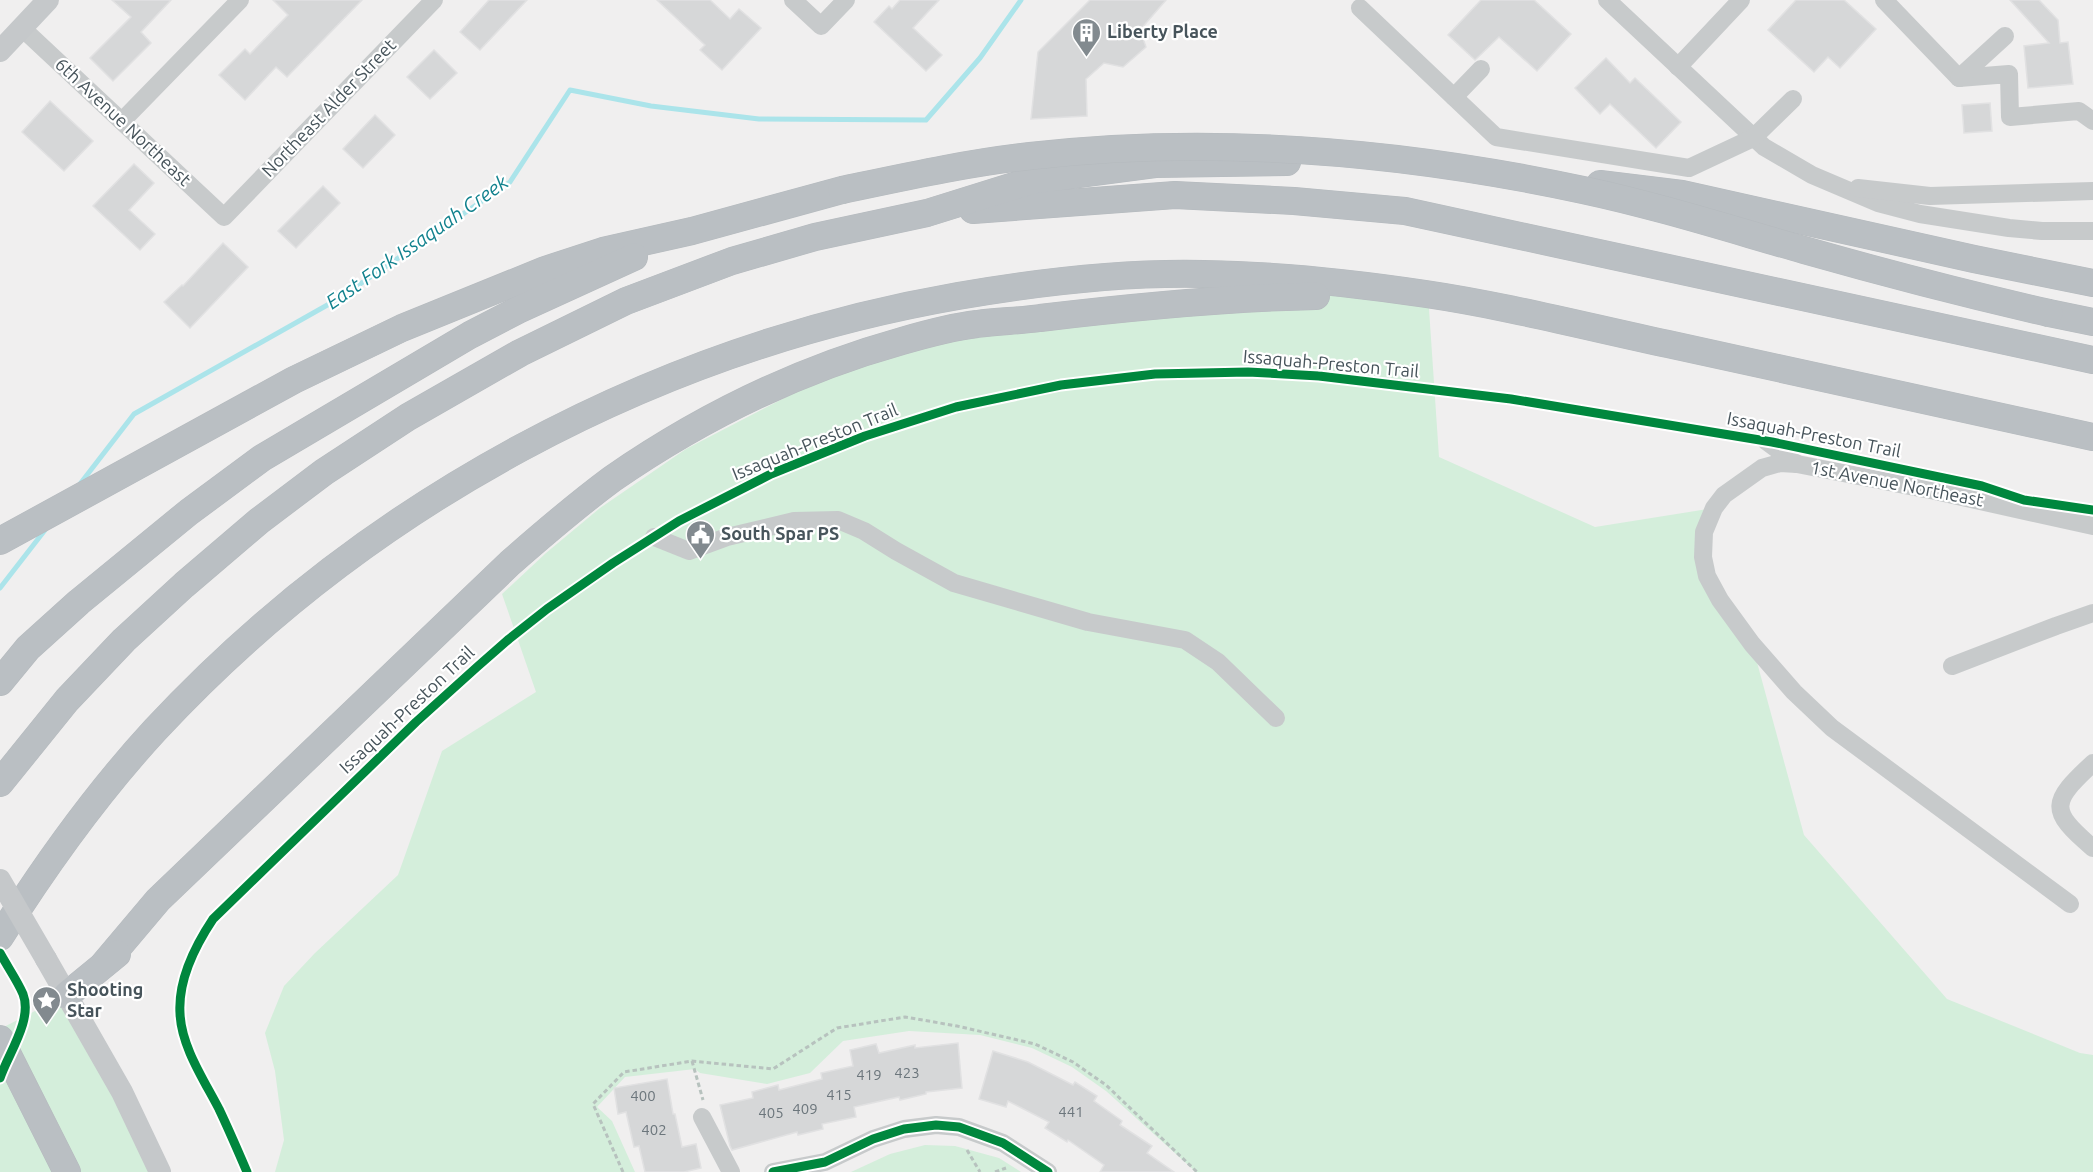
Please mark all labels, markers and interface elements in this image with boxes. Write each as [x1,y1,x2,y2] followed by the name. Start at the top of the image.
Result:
[1070,16,1102,58] building icon: Liberty Place
[1107,21,1218,41] place label: Liberty Place
[257,34,399,180] street label: Northeast Alder Street
[52,53,196,189] street label: 6th Avenue Northeast
[321,169,513,313] water label: East Fork Issaquah Creek
[1242,345,1420,381] street label: Issaquah-Preston Trail
[729,399,901,483] street label: Issaquah-Preston Trail
[1725,407,1903,461] street label: Issaquah-Preston Trail
[1809,456,1985,510] street label: 1st Avenue Northeast
[684,518,716,560] public building icon: South Spar PS
[721,523,839,543] place label: South Spar PS
[335,641,478,777] street label: Issaquah-Preston Trail
[67,979,143,1020] place label: Shooting Star
[30,984,62,1026] place icon: Shooting Star
[894,1064,920,1081] house number: 423
[856,1066,882,1083] house number: 419
[826,1086,852,1103] house number: 415
[630,1087,656,1104] house number: 400
[792,1100,818,1117] house number: 409
[1058,1103,1084,1120] house number: 441
[758,1104,784,1121] house number: 405
[641,1121,667,1138] house number: 402

